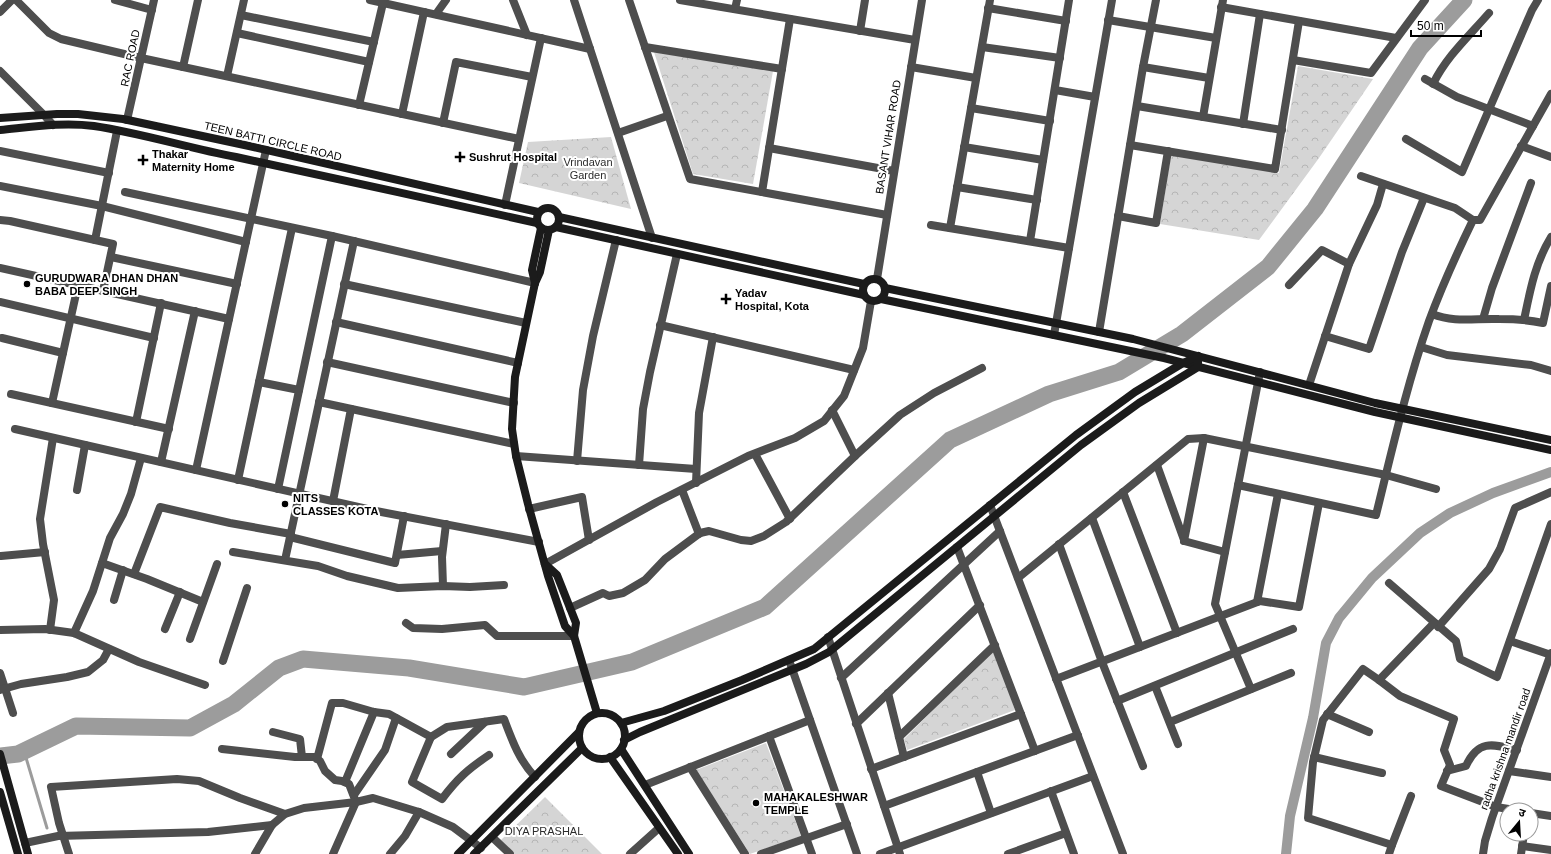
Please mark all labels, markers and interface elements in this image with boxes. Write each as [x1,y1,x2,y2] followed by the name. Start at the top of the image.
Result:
[1411,12,1481,38] scale bar
[1417,19,1444,33] text: 50 m
[118,28,142,88] street label: RAC ROAD
[873,79,903,195] street label: BASANT VIHAR ROAD
[203,119,343,163] street label: TEEN BATTI CIRCLE ROAD
[152,148,235,173] place label: Thakar Maternity Home
[454,151,466,163] marker: Sushrut Hospital
[469,151,557,163] place label: Sushrut Hospital
[137,154,149,166] marker: Thakar Maternity Home
[563,156,613,181] park label: Vrindavan Garden
[35,272,178,297] place label: GURUDWARA DHAN DHAN BABA DEEP SINGH
[22,279,32,289] marker: GURUDWARA DHAN DHAN BABA DEEP SINGH
[735,287,810,312] place label: Yadav Hospital, Kota
[720,293,732,305] marker: Yadav Hospital, Kota
[293,492,378,517] place label: NITS CLASSES KOTA
[280,499,290,509] marker: NITS CLASSES KOTA
[1477,687,1533,811] street label: radha krishna mandir road
[764,791,868,816] place label: MAHAKALESHWAR TEMPLE
[751,798,761,808] marker: MAHAKALESHWAR TEMPLE
[1499,802,1539,842] north arrow
[1517,806,1528,819] text: उ
[505,825,583,837] park label: DIYA PRASHAL

